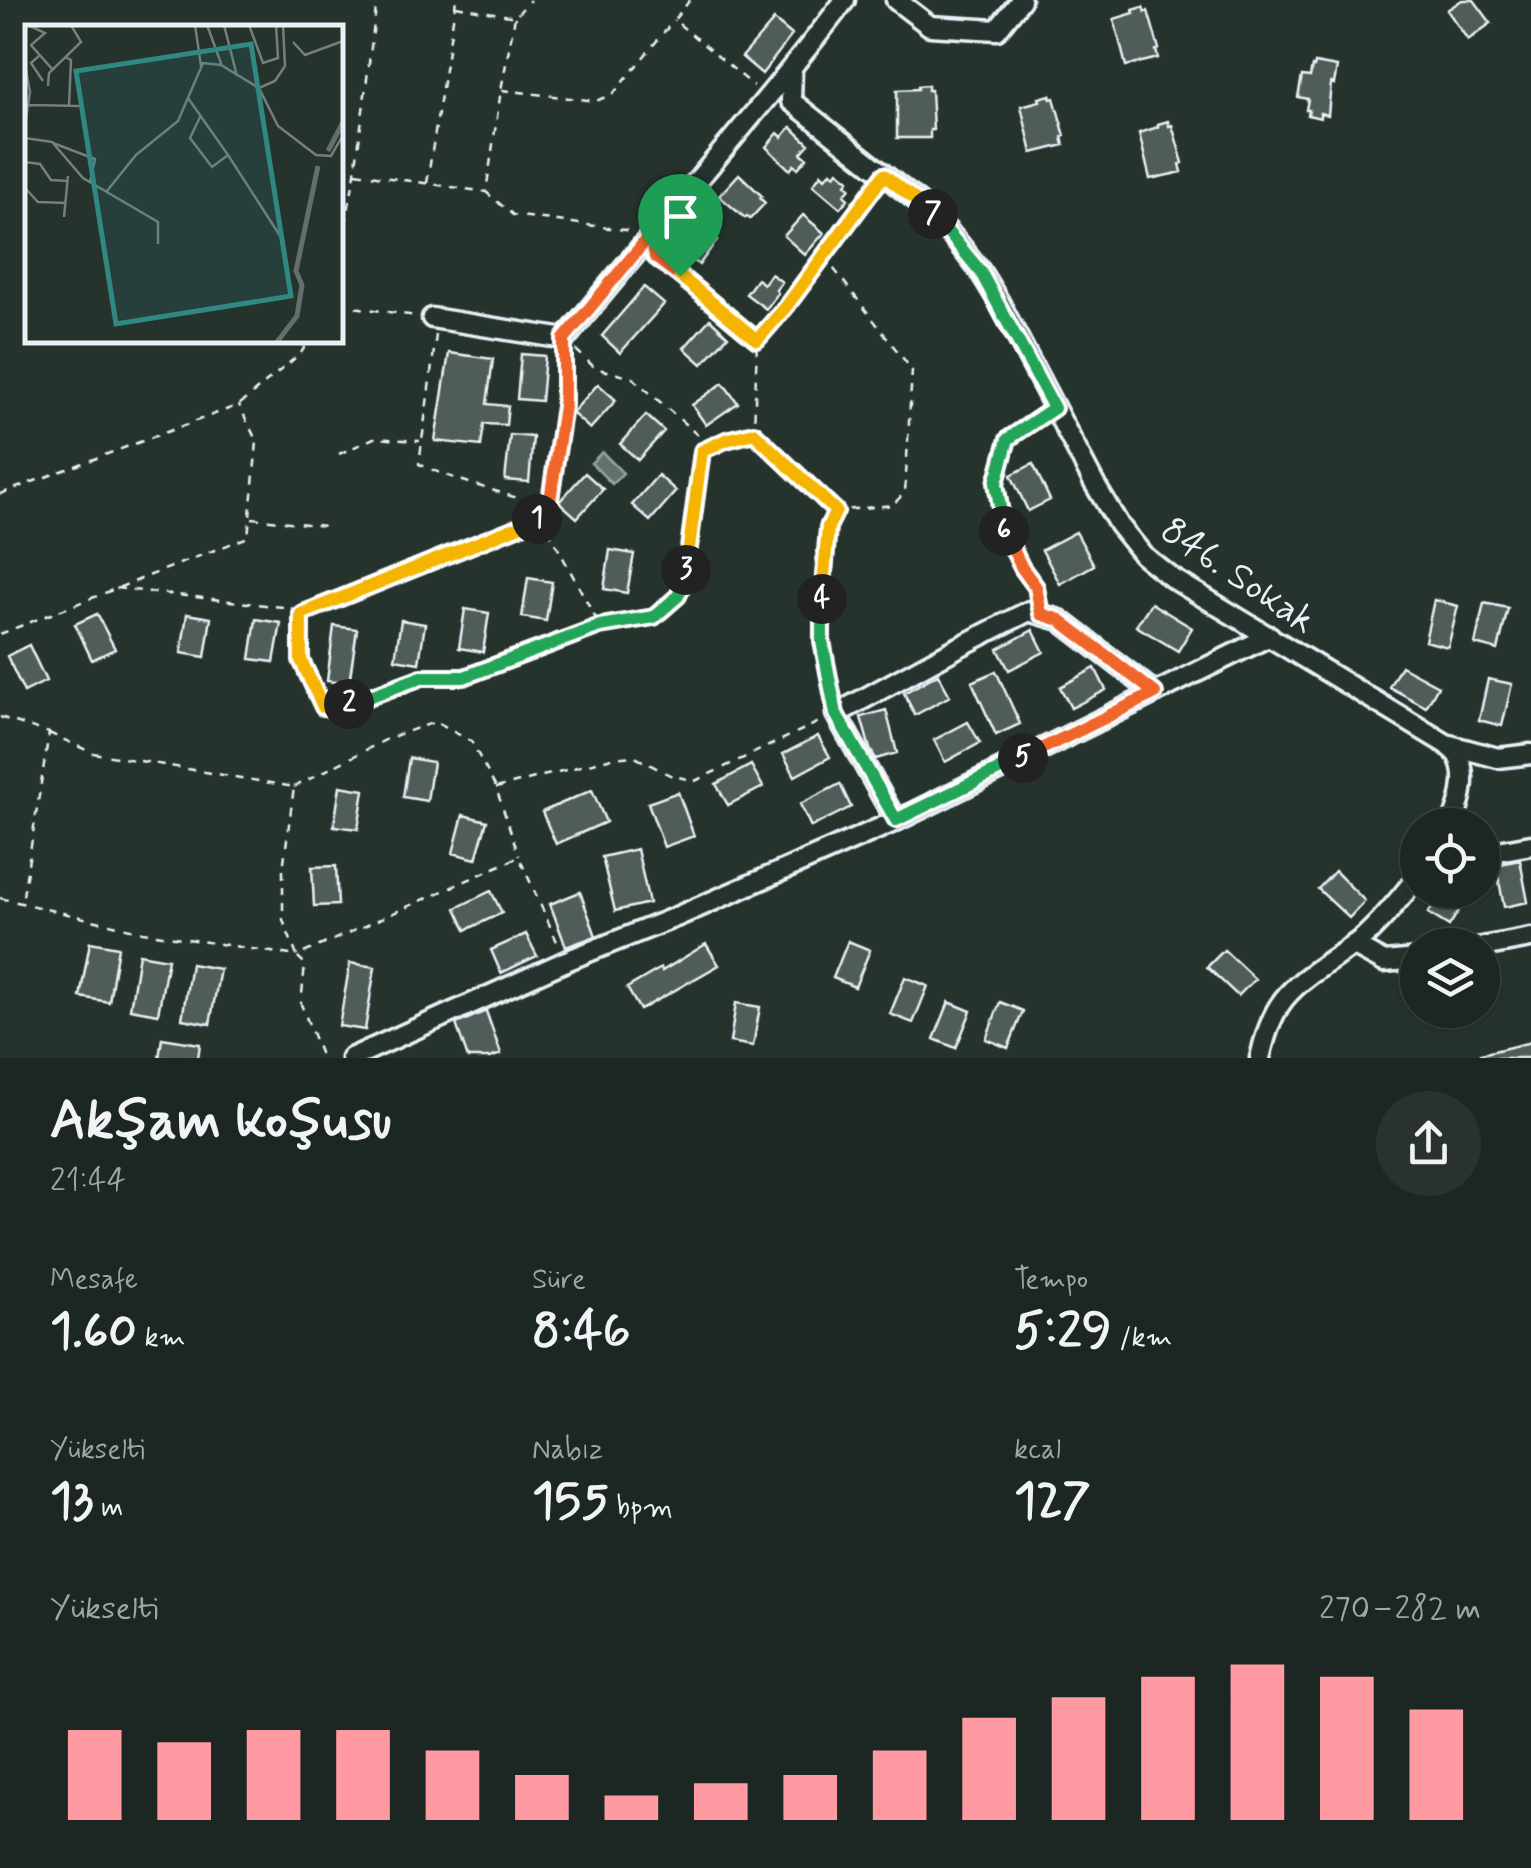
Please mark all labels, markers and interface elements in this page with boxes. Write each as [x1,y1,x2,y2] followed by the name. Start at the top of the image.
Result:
[25,25,342,342] inset map
[638,174,723,277] pin
[653,189,708,244] icon: arrive
[908,189,958,239] pin: 7
[925,195,942,232] text: 7
[512,494,562,544] pin: 1
[531,500,543,537] text: 1
[979,506,1029,556] pin: 6
[1151,506,1325,646] street label: 846. Sokak
[997,512,1011,549] text: 6
[661,545,711,595] pin: 3
[680,551,692,588] text: 3
[797,574,847,624] pin: 4
[814,580,830,617] text: 4
[324,679,374,729] pin: 2
[342,685,356,722] text: 2
[998,733,1048,783] pin: 5
[1015,739,1031,776] text: 5
[1400,808,1500,1028] map controls
[1400,808,1500,908] button: locate
[1400,928,1500,1028] button: layers
[50,1086,392,1158] text: Akşam koşusu
[1376,1091,1481,1196] button: share
[50,1160,126,1202] text: 21:44
[50,1262,138,1299] text: Mesafe
[532,1262,586,1299] text: Süre
[1014,1262,1088,1299] text: Tempo
[50,1299,137,1365] text: 1.60
[532,1299,630,1365] text: 8:46
[1014,1299,1112,1365] text: 5:29
[137,1320,185,1357] text: km
[1112,1320,1172,1357] text: /km
[50,1432,145,1469] text: Yükselti
[532,1432,603,1469] text: Nabız
[1014,1432,1061,1469] text: kcal
[50,1469,94,1535] text: 13
[532,1469,609,1535] text: 155
[1014,1469,1091,1535] text: 127
[94,1490,123,1527] text: m
[609,1490,673,1527] text: bpm
[50,1588,158,1630] text: Yükselti
[1319,1588,1481,1630] text: 270–282 m

